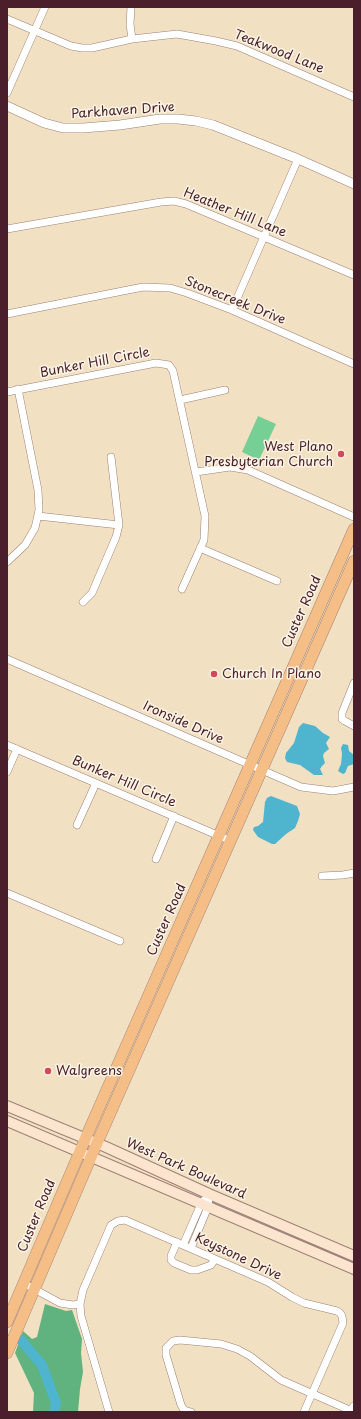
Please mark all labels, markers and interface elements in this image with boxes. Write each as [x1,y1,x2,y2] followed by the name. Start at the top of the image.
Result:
[232,27,326,77] street label: Teakwood Lane
[71,100,175,122] street label: Parkhaven Drive
[181,185,289,241] street label: Heather Hill Lane
[182,274,288,328] street label: Stonecreek Drive
[39,345,151,381] street label: Bunker Hill Circle
[204,439,333,470] place label: West Plano Presbyterian Church
[336,449,346,459] marker: West Plano Presbyterian Church
[279,574,325,650] street label: Custer Road
[222,666,321,682] place label: Church In Plano
[209,669,219,679] marker: Church In Plano
[140,698,226,748] street label: Ironside Drive
[70,753,178,811] street label: Bunker Hill Circle
[144,882,190,958] street label: Custer Road
[56,1063,122,1079] place label: Walgreens
[43,1066,53,1076] marker: Walgreens
[124,1135,248,1203] street label: West Park Boulevard
[15,1177,59,1255] street label: Custer Road
[192,1230,284,1284] street label: Keystone Drive

